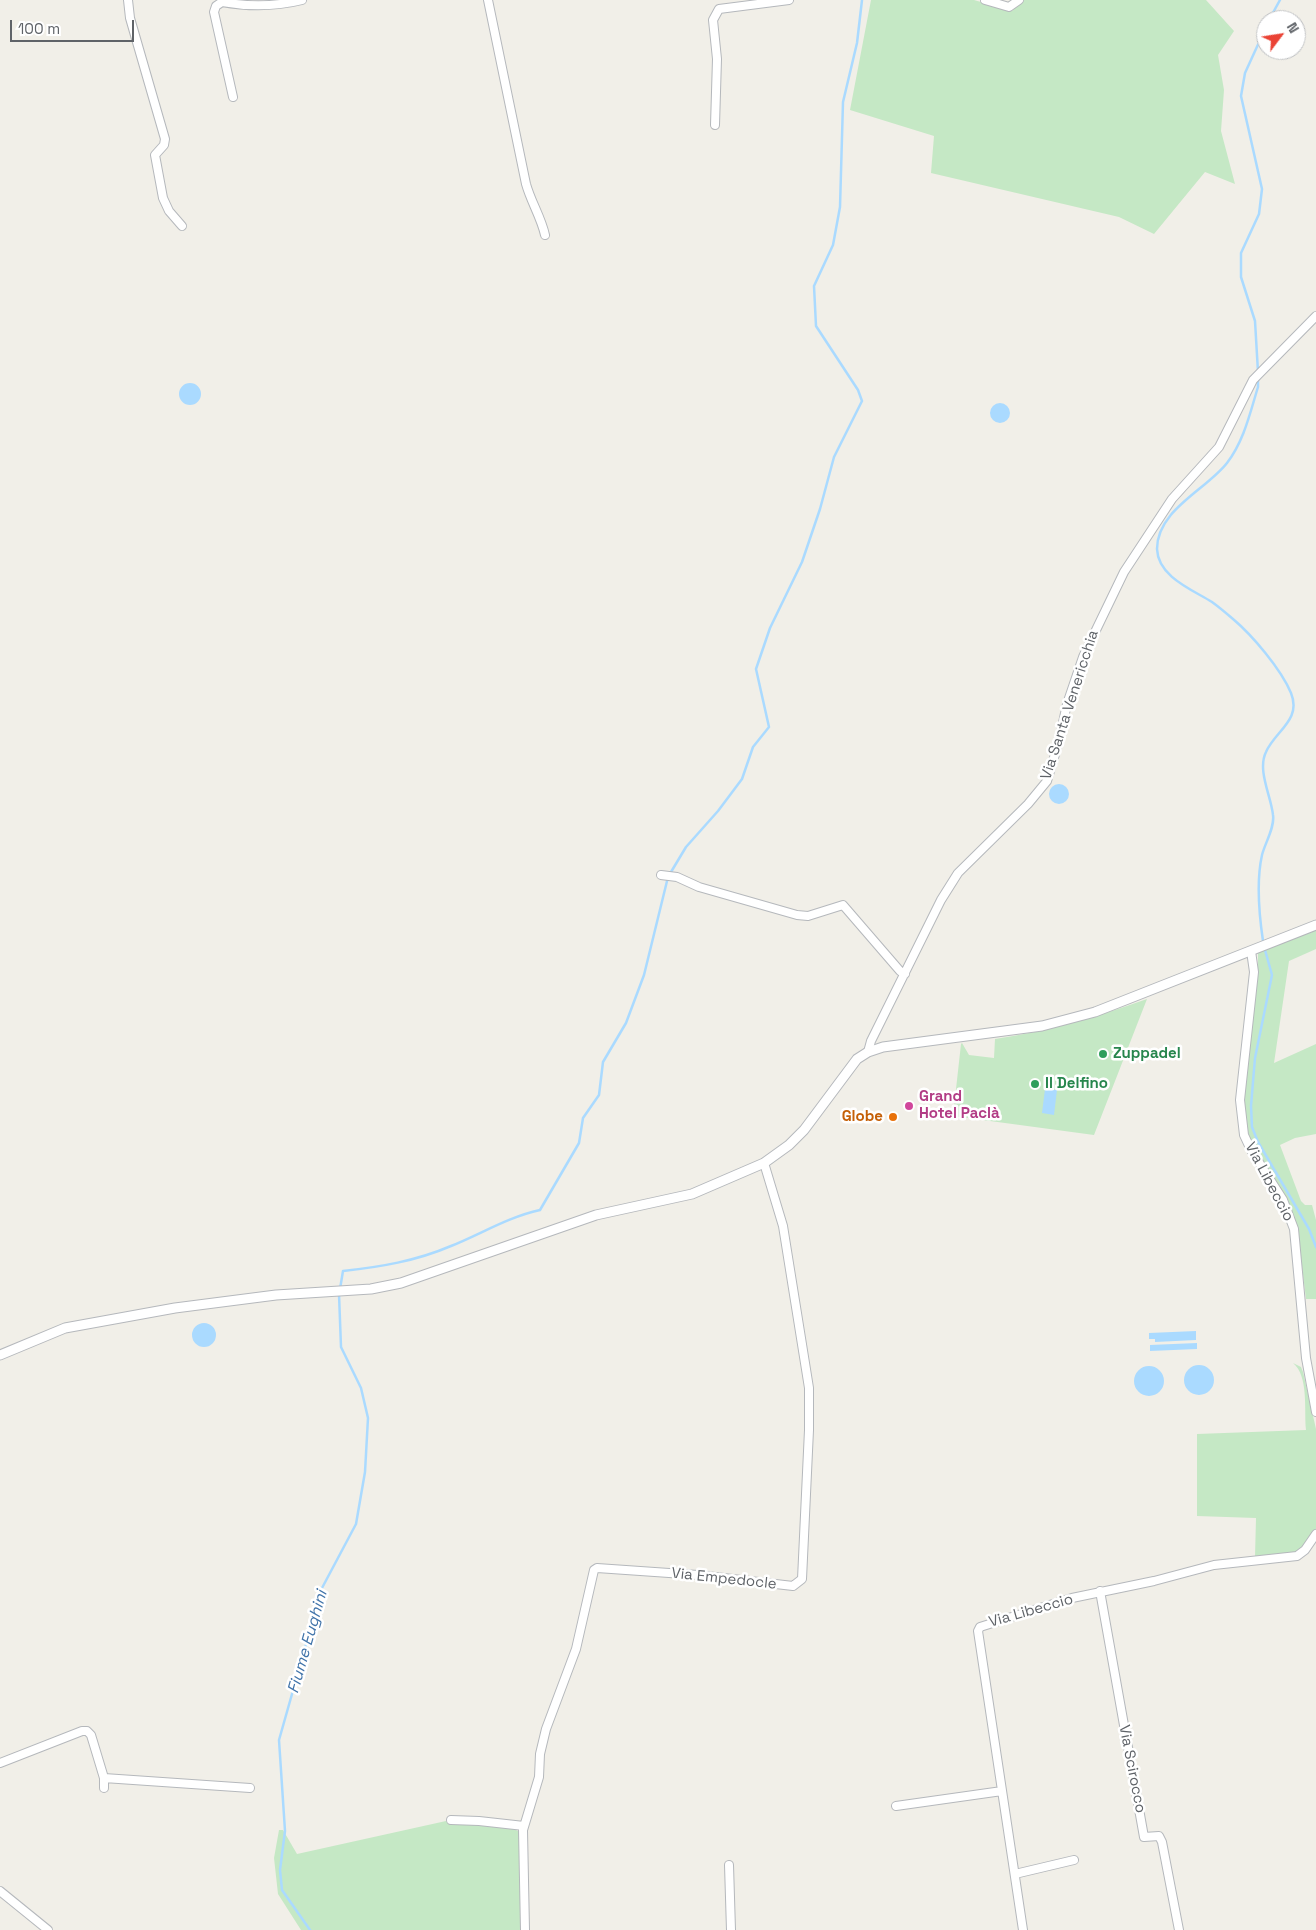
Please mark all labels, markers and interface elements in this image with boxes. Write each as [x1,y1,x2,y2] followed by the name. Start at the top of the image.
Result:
[12,10,136,42] scale bar
[1256,10,1306,60] north arrow
[18,19,60,38] text: 100 m
[1283,19,1303,36] text: N
[1037,628,1103,782] street label: Via Santa Venericchia
[1113,1045,1181,1063] place label: Zuppadel
[1097,1048,1109,1060] marker: Zuppadel
[1045,1075,1108,1093] place label: Il Delfino
[1029,1078,1041,1090] marker: Il Delfino
[919,1088,1000,1123] place label: Grand Hotel Paclà
[903,1100,915,1112] marker: Grand Hotel Paclà
[842,1108,883,1126] place label: Globe
[887,1111,899,1123] marker: Globe
[1241,1139,1297,1225] street label: Via Libeccio
[670,1565,778,1593] street label: Via Empedocle
[284,1588,332,1696] water label: Fiume Eughini
[987,1590,1075,1632] street label: Via Libeccio
[1115,1724,1149,1814] street label: Via Scirocco

